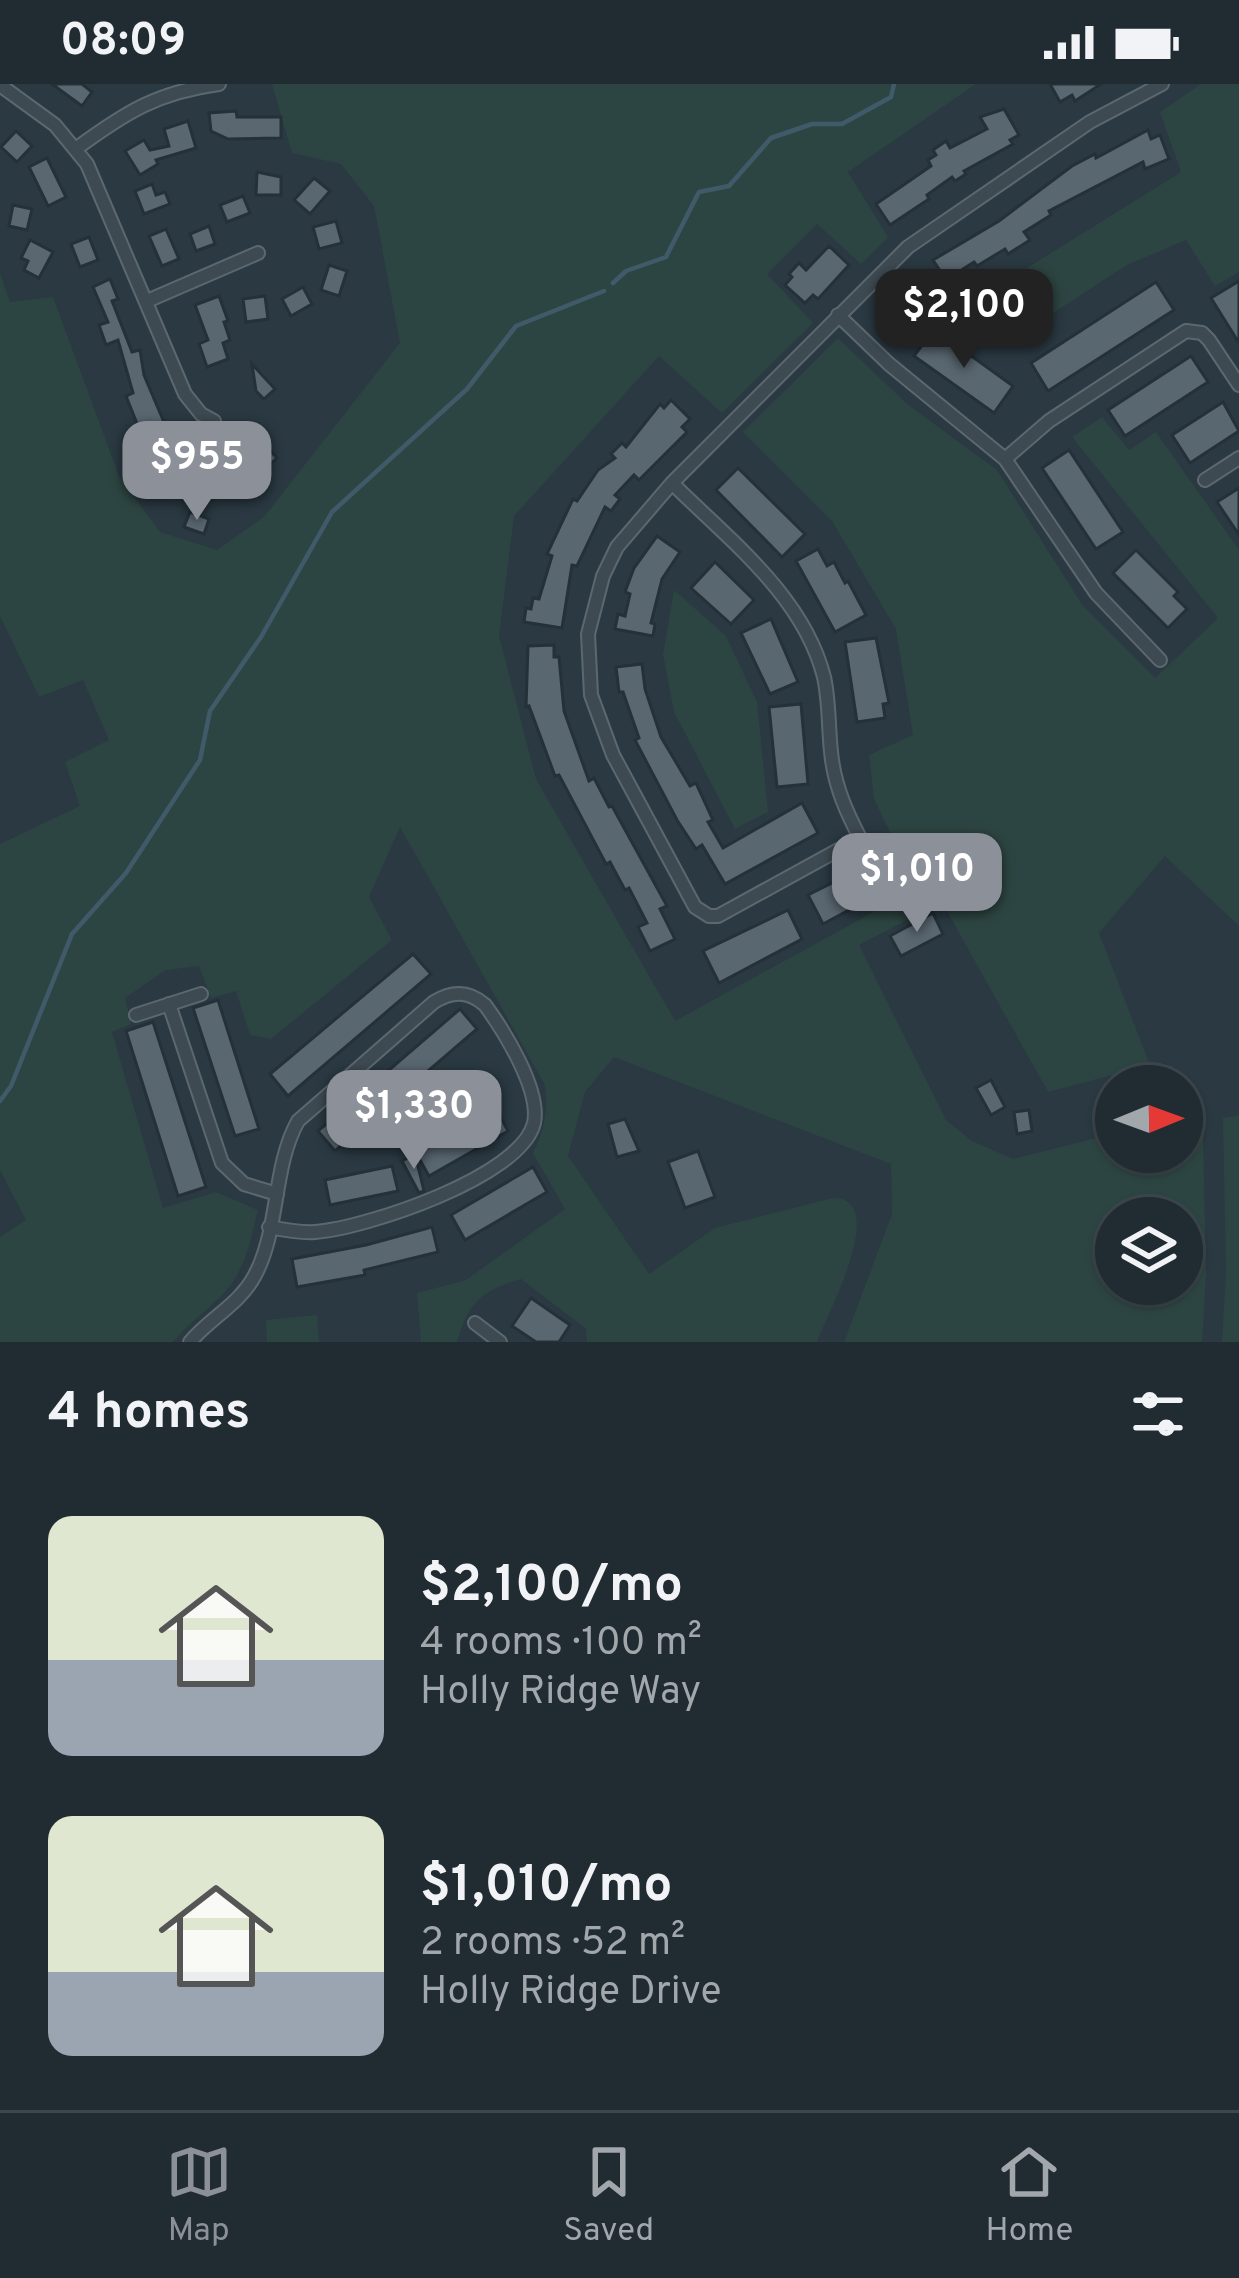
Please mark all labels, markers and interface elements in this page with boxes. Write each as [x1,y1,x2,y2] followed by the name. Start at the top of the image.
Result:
[60,14,186,71] text: 08:09
[866,269,1062,371] pin: $2,100
[902,283,1026,332] text: $2,100
[126,421,268,523] pin: $955
[149,435,245,484] text: $955
[819,833,1015,935] pin: $1,010
[859,847,975,896] text: $1,010
[1095,1065,1203,1173] north arrow
[1095,1065,1203,1305] map controls
[316,1070,512,1172] pin: $1,330
[353,1084,475,1133] text: $1,330
[1095,1197,1203,1305] button: layers
[1125,1381,1191,1447] icon: filters
[48,1382,250,1447] text: 4 homes
[420,1555,683,1620] text: $2,100/mo
[144,1564,288,1708] icon: home
[420,1620,702,1669] text: 4 rooms · 100 m²
[420,1669,701,1718] text: Holly Ridge Way
[420,1855,672,1920] text: $1,010/mo
[144,1864,288,2008] icon: home
[420,1920,685,1969] text: 2 rooms · 52 m²
[420,1969,721,2018] text: Holly Ridge Drive
[166,2139,232,2253] tab: Map
[563,2139,654,2253] tab: Saved
[986,2139,1073,2253] tab: Home

